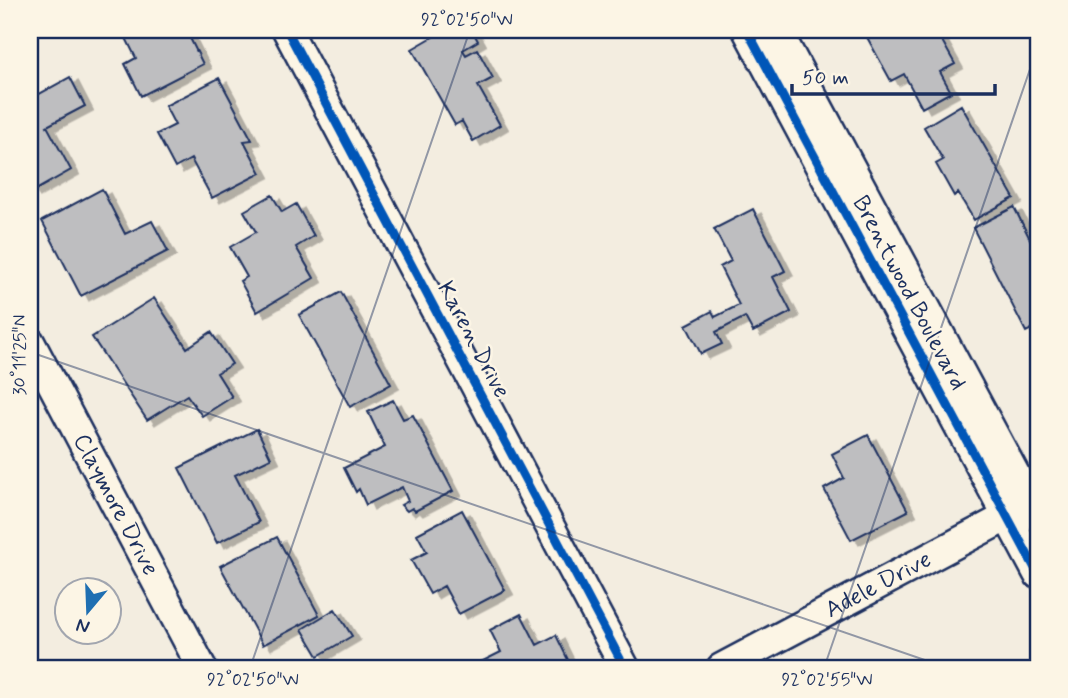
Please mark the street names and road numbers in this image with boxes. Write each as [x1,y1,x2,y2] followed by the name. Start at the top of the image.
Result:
[845,190,973,396] street label: Brentwood Boulevard
[429,276,517,404] street label: Karen Drive
[66,428,166,581] street label: Claymore Drive
[820,544,937,626] street label: Adele Drive

